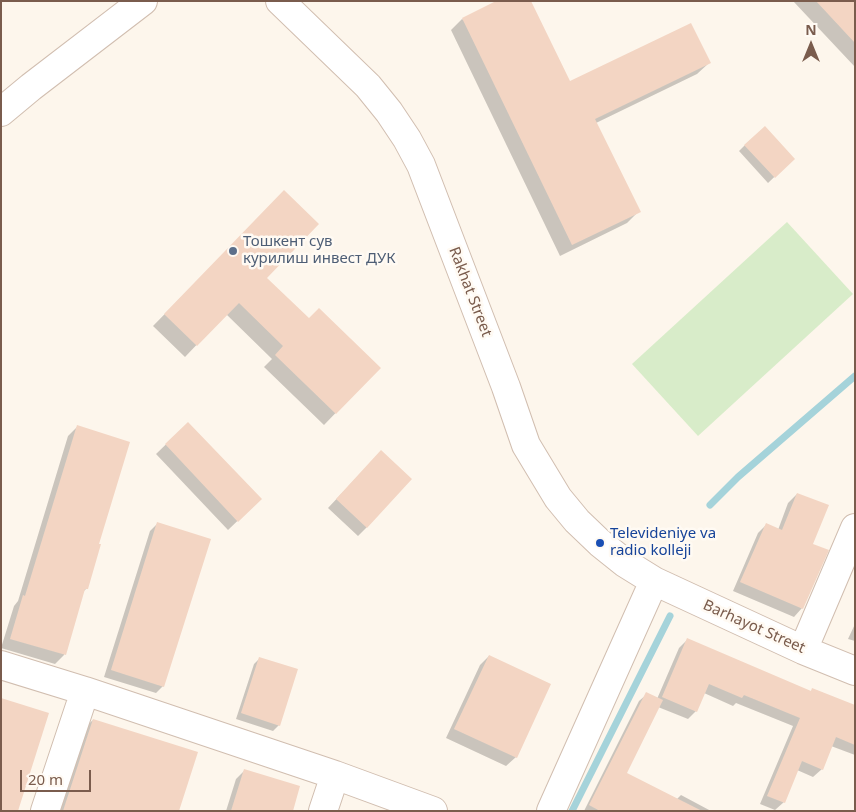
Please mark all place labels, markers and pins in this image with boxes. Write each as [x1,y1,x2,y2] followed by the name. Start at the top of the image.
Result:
[243,233,396,268] place label: Тошкент сув курилиш инвест ДУК
[227,245,239,257] marker: Тошкент сув курилиш инвест ДУК
[610,525,716,560] place label: Televideniye va radio kolleji
[594,537,606,549] marker: Televideniye va radio kolleji

